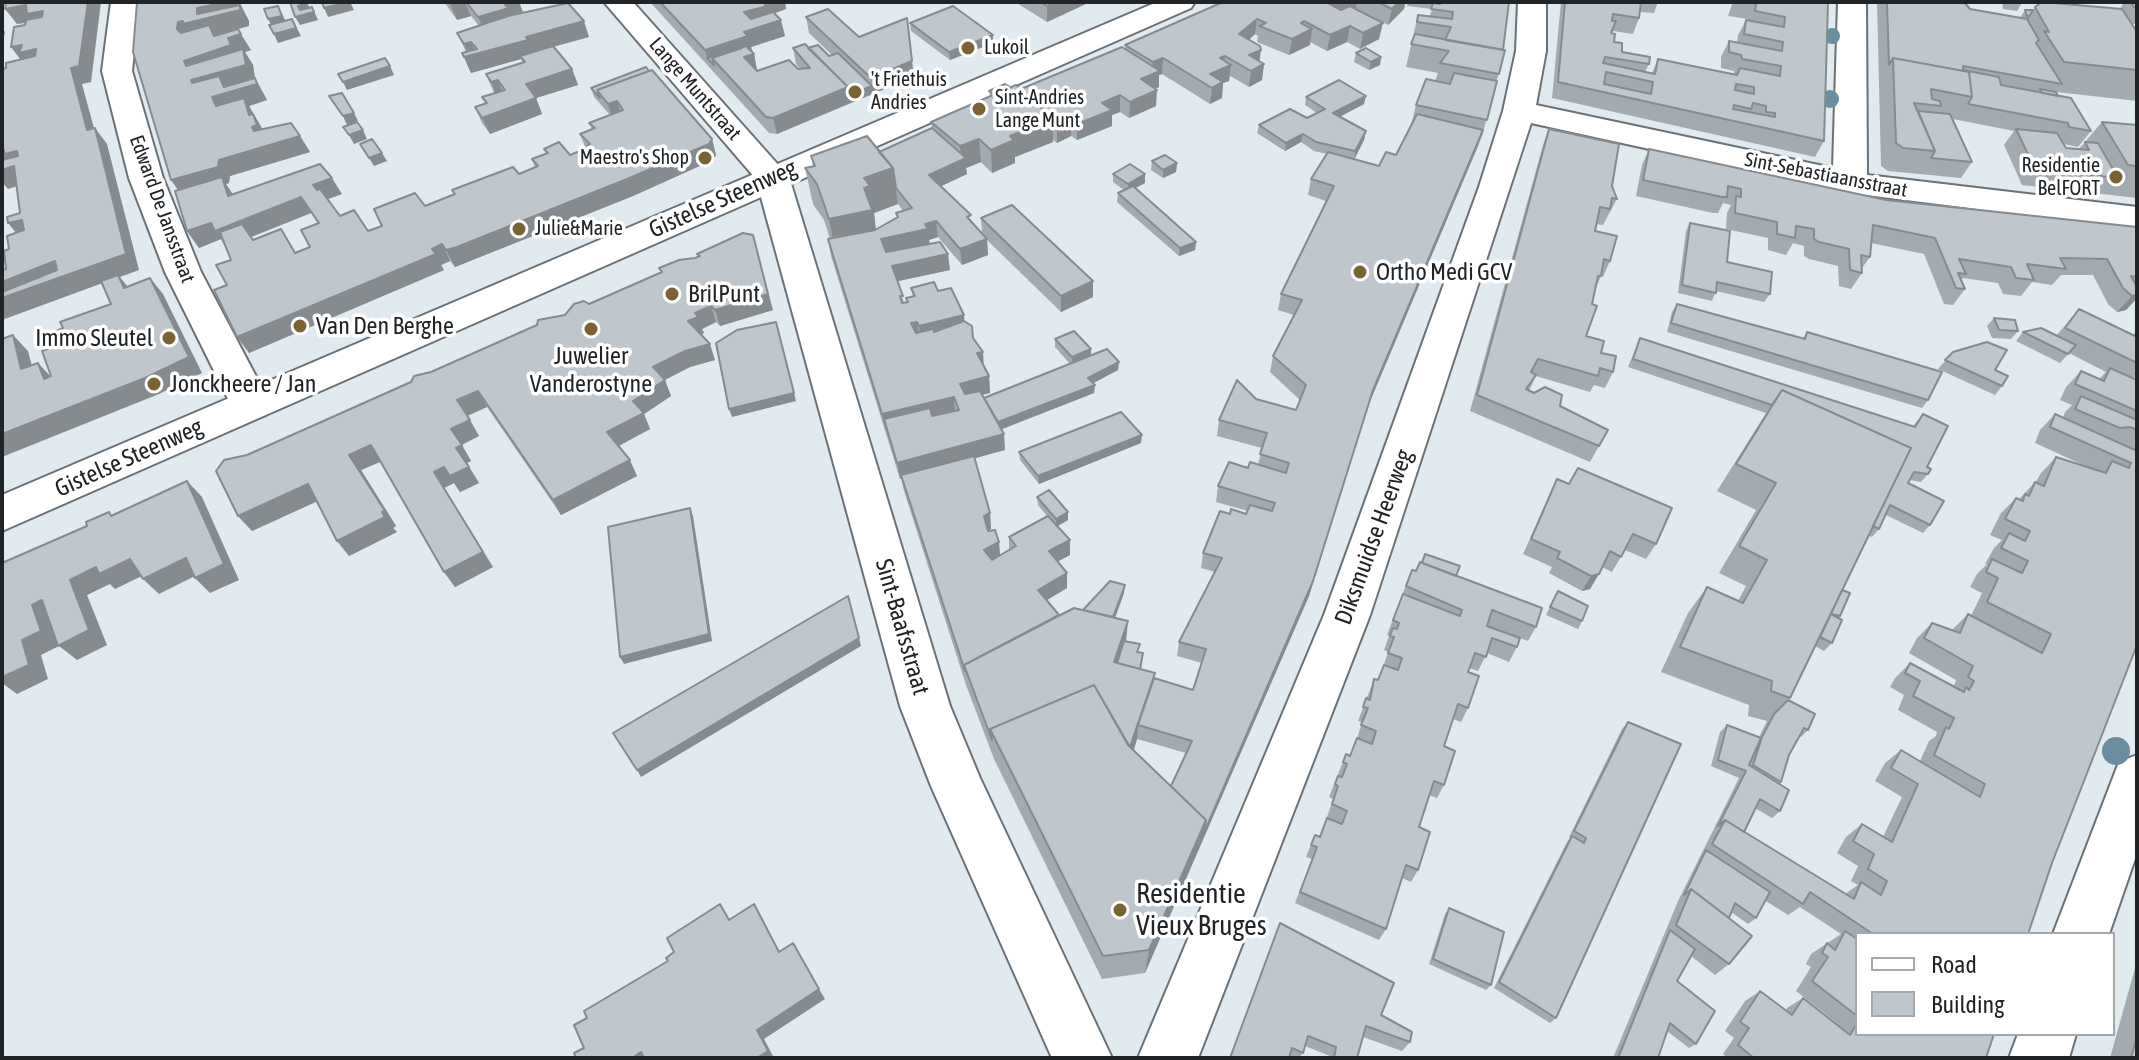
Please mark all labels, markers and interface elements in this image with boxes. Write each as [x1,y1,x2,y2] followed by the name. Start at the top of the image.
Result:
[644,33,746,145] street label: Lange Muntstraat
[984,36,1029,60] place label: Lukoil
[959,39,977,57] marker: Lukoil
[871,68,947,115] place label: 't Friethuis Andries
[846,83,864,101] marker: 't Friethuis Andries
[995,86,1084,133] place label: Sint-Andries Lange Munt
[970,100,988,118] marker: Sint-Andries Lange Munt
[124,132,200,286] street label: Edward De Jansstraat
[580,146,689,170] place label: Maestro's Shop
[1743,147,1909,203] street label: Sint-Sebastiaansstraat
[696,149,714,167] marker: Maestro's Shop
[645,154,801,244] street label: Gistelse Steenweg
[2022,154,2100,201] place label: Residentie BelFORT
[2107,168,2125,186] marker: Residentie BelFORT
[535,217,623,241] place label: Julie&Marie
[510,220,528,238] marker: Julie&Marie
[1376,258,1512,286] place label: Ortho Medi GCV
[1351,263,1369,281] marker: Ortho Medi GCV
[688,280,760,308] place label: BrilPunt
[663,285,681,303] marker: BrilPunt
[316,312,454,340] place label: Van Den Berghe
[291,317,309,335] marker: Van Den Berghe
[582,320,600,338] marker: Juwelier Vanderostyne
[35,324,153,352] place label: Immo Sleutel
[160,329,178,347] marker: Immo Sleutel
[530,342,652,398] place label: Juwelier Vanderostyne
[170,370,316,398] place label: Jonckheere / Jan
[145,375,163,393] marker: Jonckheere / Jan
[51,413,207,503] street label: Gistelse Steenweg
[1329,445,1419,629] street label: Diksmuidse Heerweg
[869,556,935,698] street label: Sint-Baafsstraat
[1136,877,1267,943] place label: Residentie Vieux Bruges
[1111,901,1129,919] marker: Residentie Vieux Bruges
[1855,932,2115,1036] legend
[1931,951,1977,978] text: Road
[1931,991,2004,1018] text: Building

